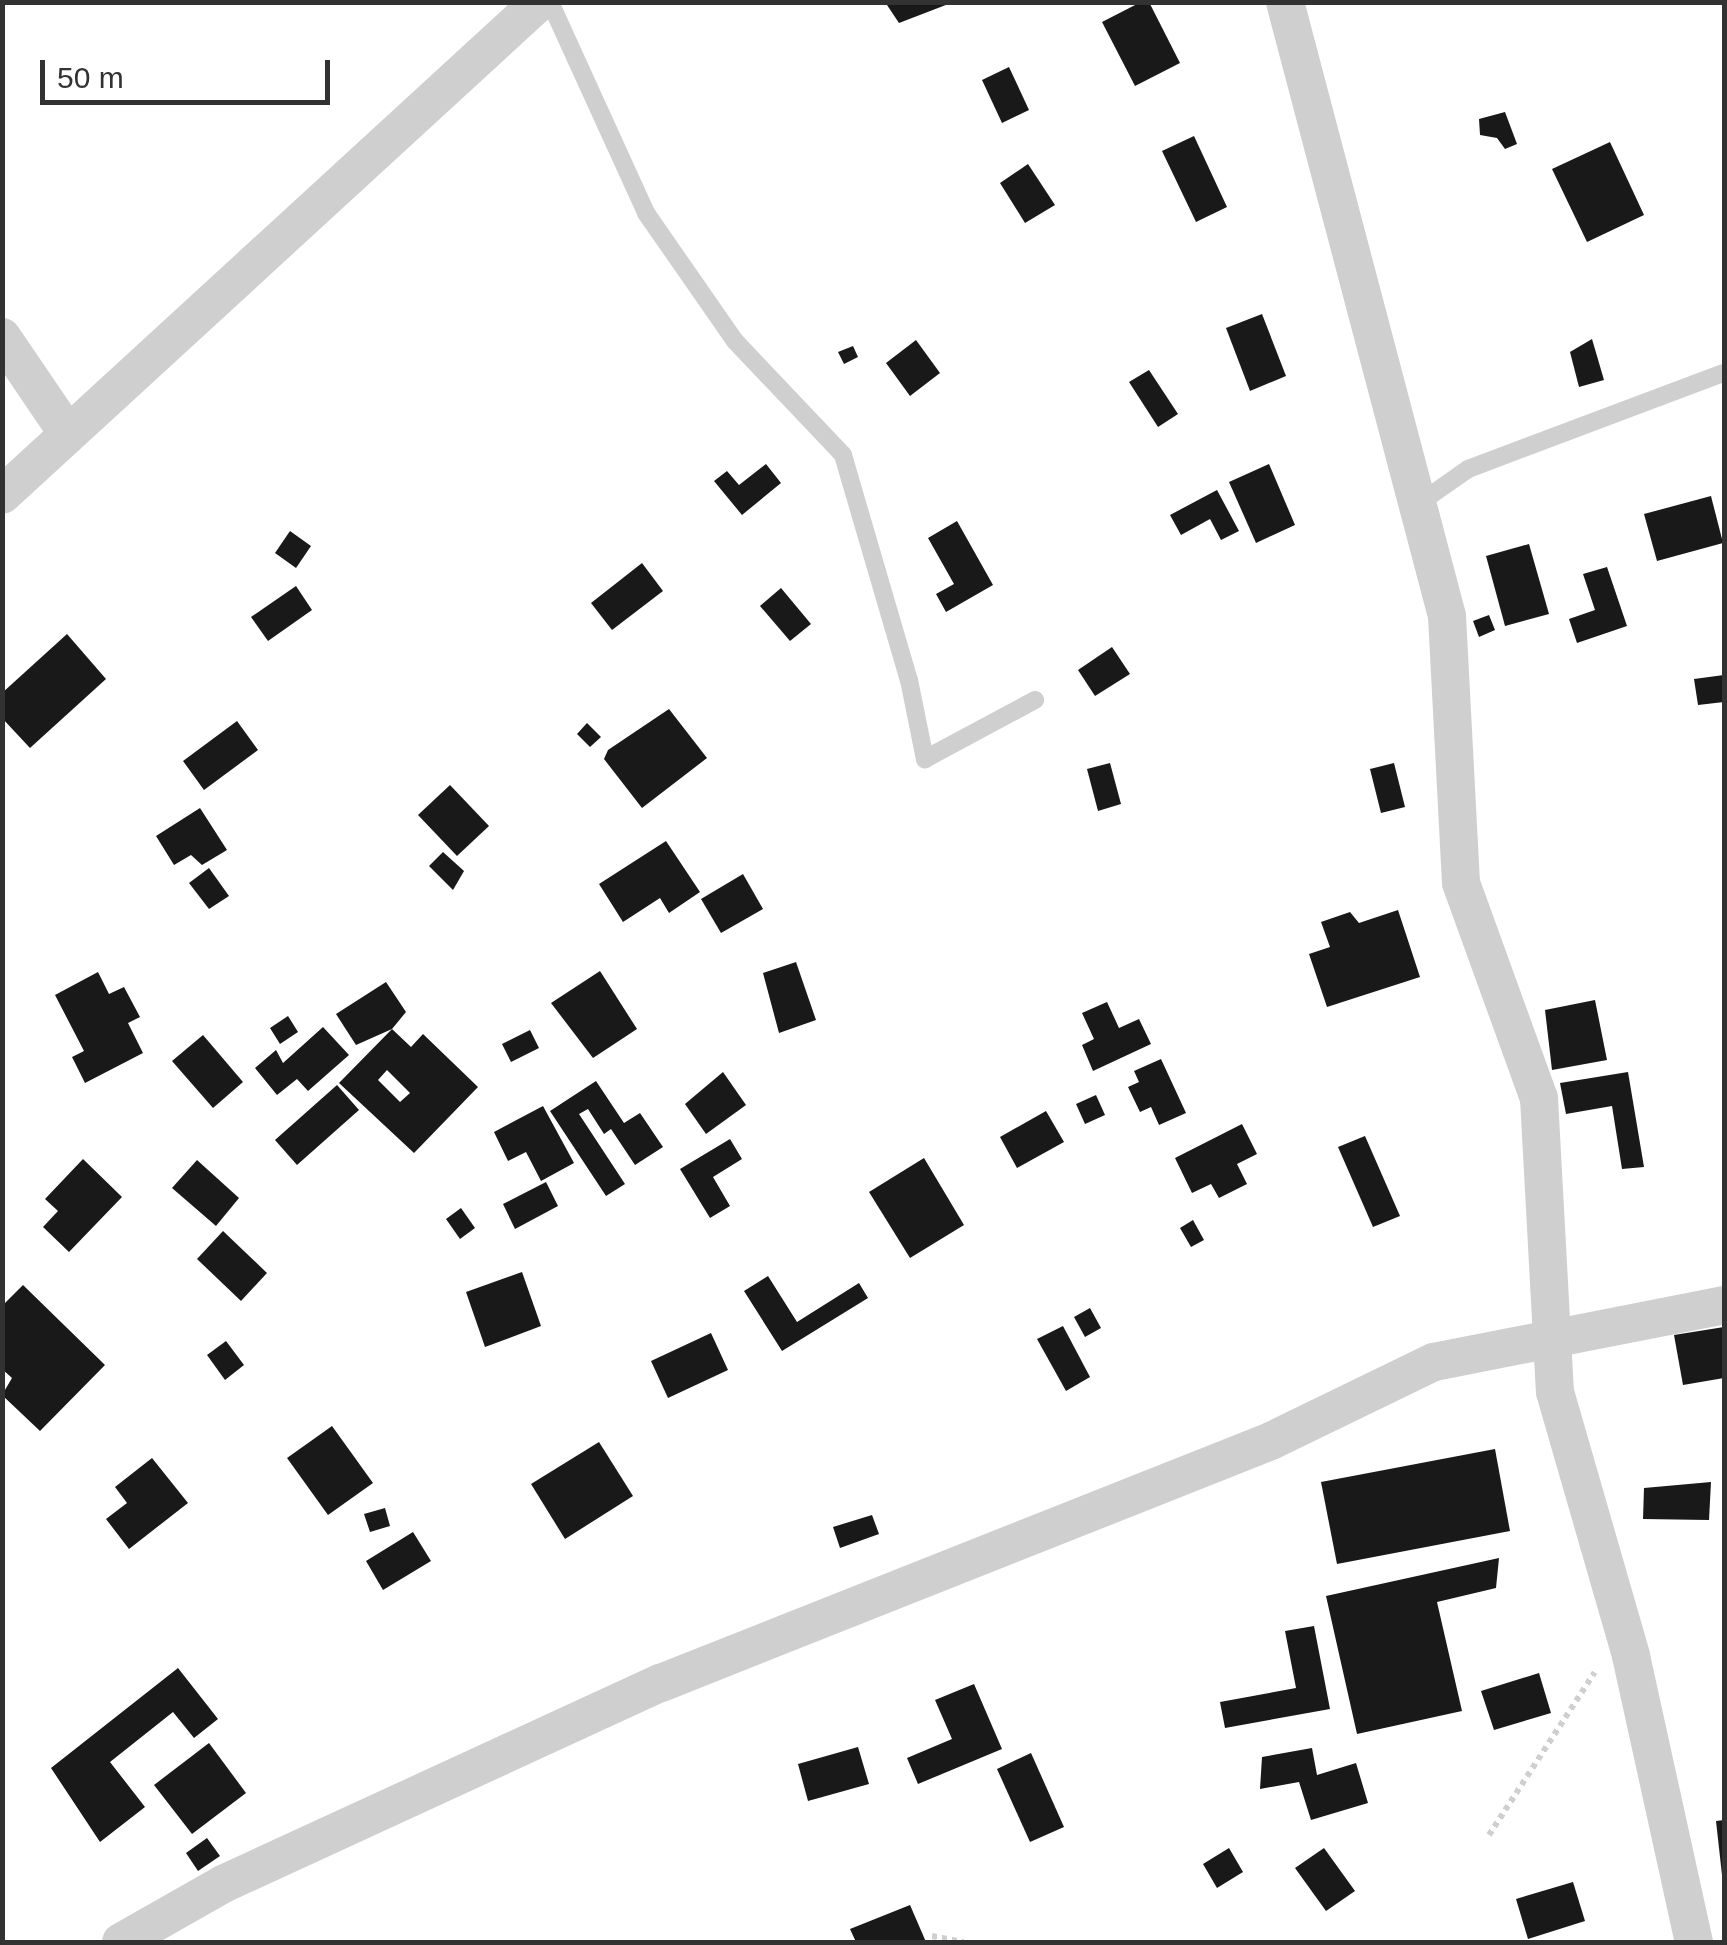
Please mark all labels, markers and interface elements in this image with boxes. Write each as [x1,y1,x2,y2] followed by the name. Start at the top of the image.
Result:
[45,40,335,102] scale bar
[57,61,124,94] text: 50 m

